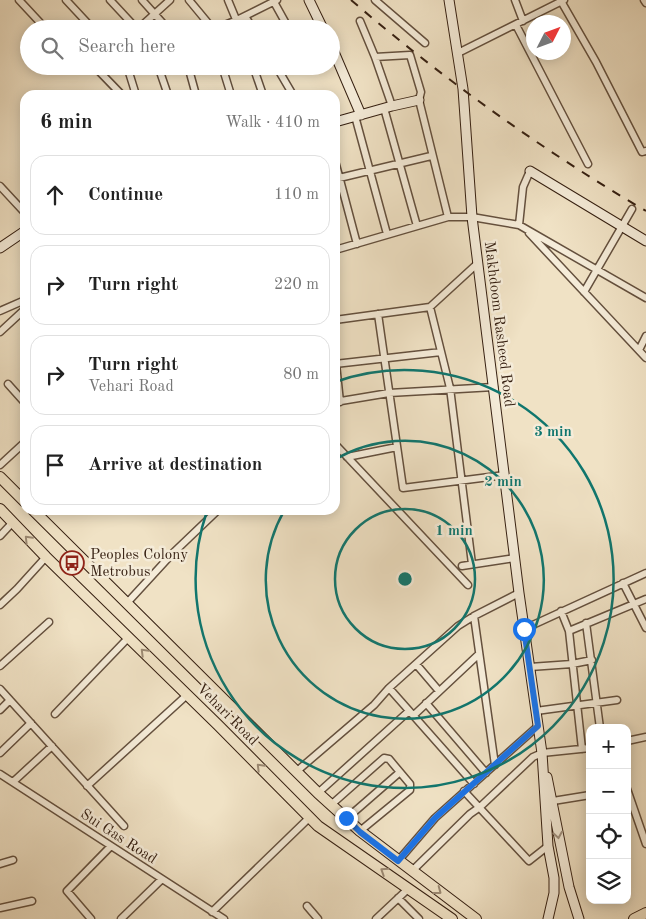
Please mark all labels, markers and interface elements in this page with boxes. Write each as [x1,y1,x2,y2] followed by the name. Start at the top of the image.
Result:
[526,15,571,60] north arrow
[20,20,340,75] search box
[38,34,66,62] icon: search
[78,38,175,57] text: Search here
[40,112,93,133] text: 6 min
[225,115,320,131] text: Walk · 410 m
[41,181,69,209] icon: ahead
[88,186,163,205] text: Continue
[274,187,319,203] text: 110 m
[481,240,516,408] street label: Makhdoom Rasheed Road
[41,271,69,299] icon: right
[88,276,178,295] text: Turn right
[274,277,319,293] text: 220 m
[88,356,178,375] text: Turn right
[41,361,69,389] icon: right
[283,367,319,383] text: 80 m
[88,379,174,395] text: Vehari Road
[534,425,572,440] text: 3 min
[41,451,69,479] icon: arrive
[88,456,262,475] text: Arrive at destination
[484,475,522,490] text: 2 min
[435,524,473,539] text: 1 min
[25,535,34,544] one-way arrow
[90,548,188,580] place label: Peoples Colony Metrobus
[59,550,85,576] bus stop icon: Peoples Colony Metrobus
[396,570,414,588] centre of rings
[513,618,536,641] route start
[141,649,150,658] one-way arrow
[193,681,261,749] street label: Vehari Road
[586,724,631,904] map controls
[586,724,631,769] button: +
[257,763,266,772] one-way arrow
[586,769,631,814] button: −
[77,807,159,868] street label: Sui Gas Road
[335,807,358,830] route end
[586,814,631,859] button: locate
[553,830,563,839] one-way arrow
[586,859,631,904] button: layers
[380,868,389,877] one-way arrow
[432,885,441,893] one-way arrow

